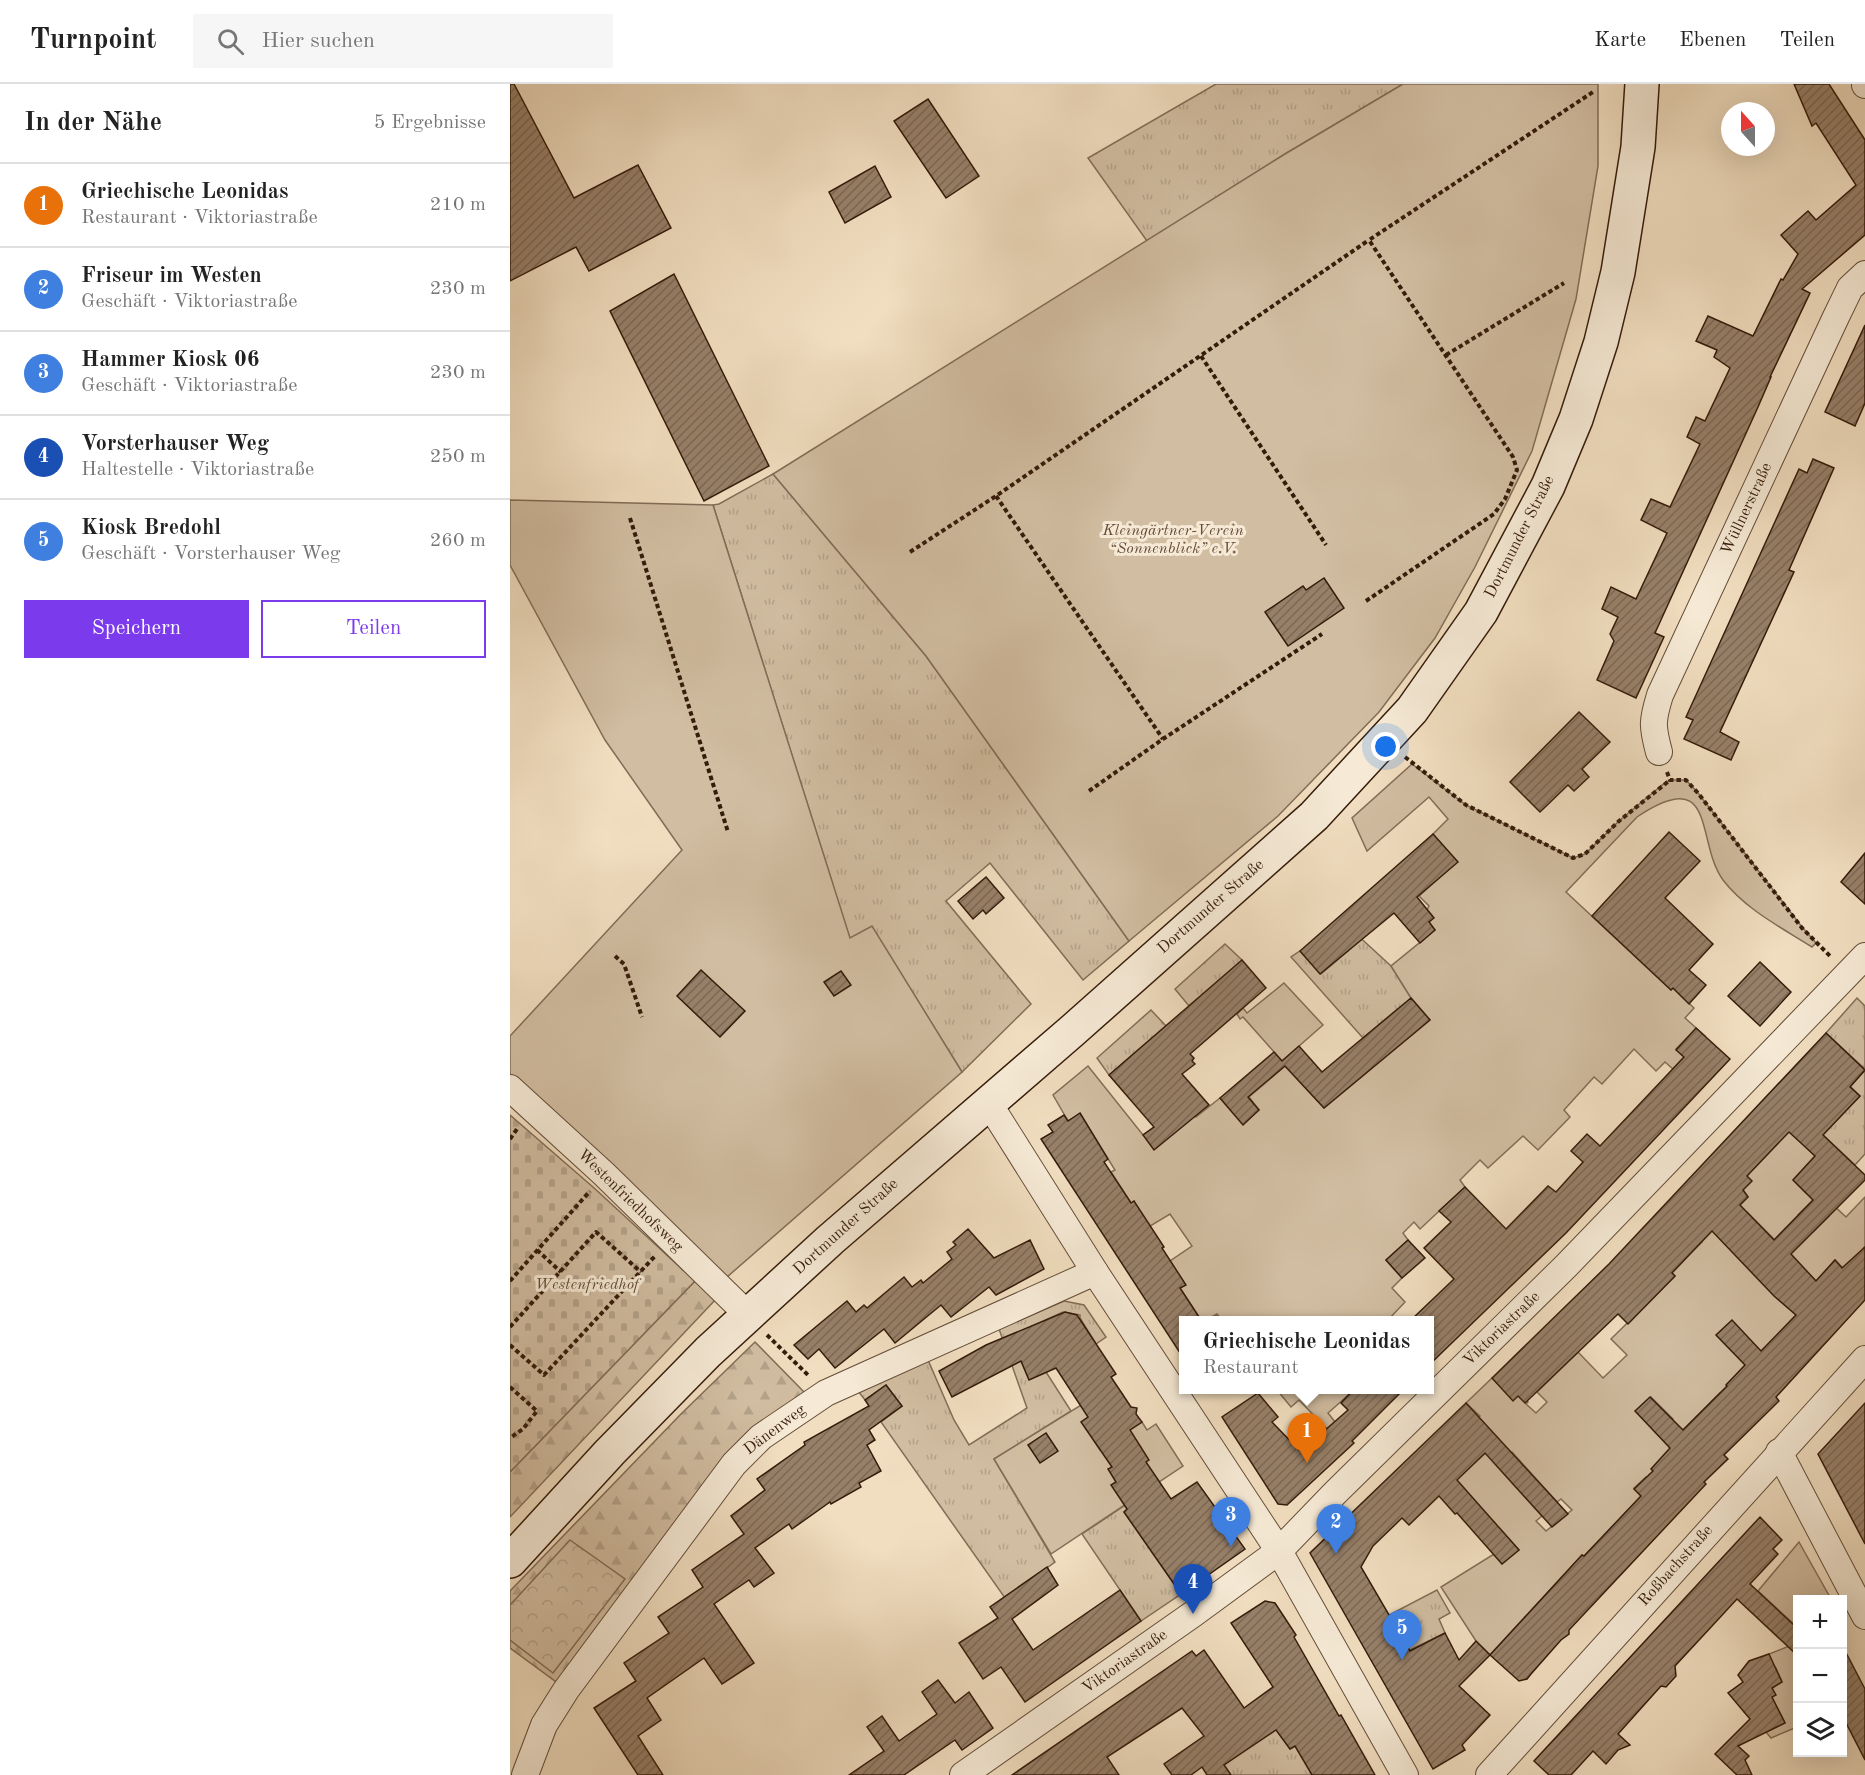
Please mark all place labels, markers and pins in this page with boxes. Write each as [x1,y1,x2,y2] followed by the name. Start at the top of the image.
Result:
[1288,1414,1326,1463] pin: 1
[1212,1498,1250,1547] pin: 3
[1316,1504,1356,1554] pin: 2
[1174,1564,1212,1614] pin: 4
[1382,1610,1422,1660] pin: 5

